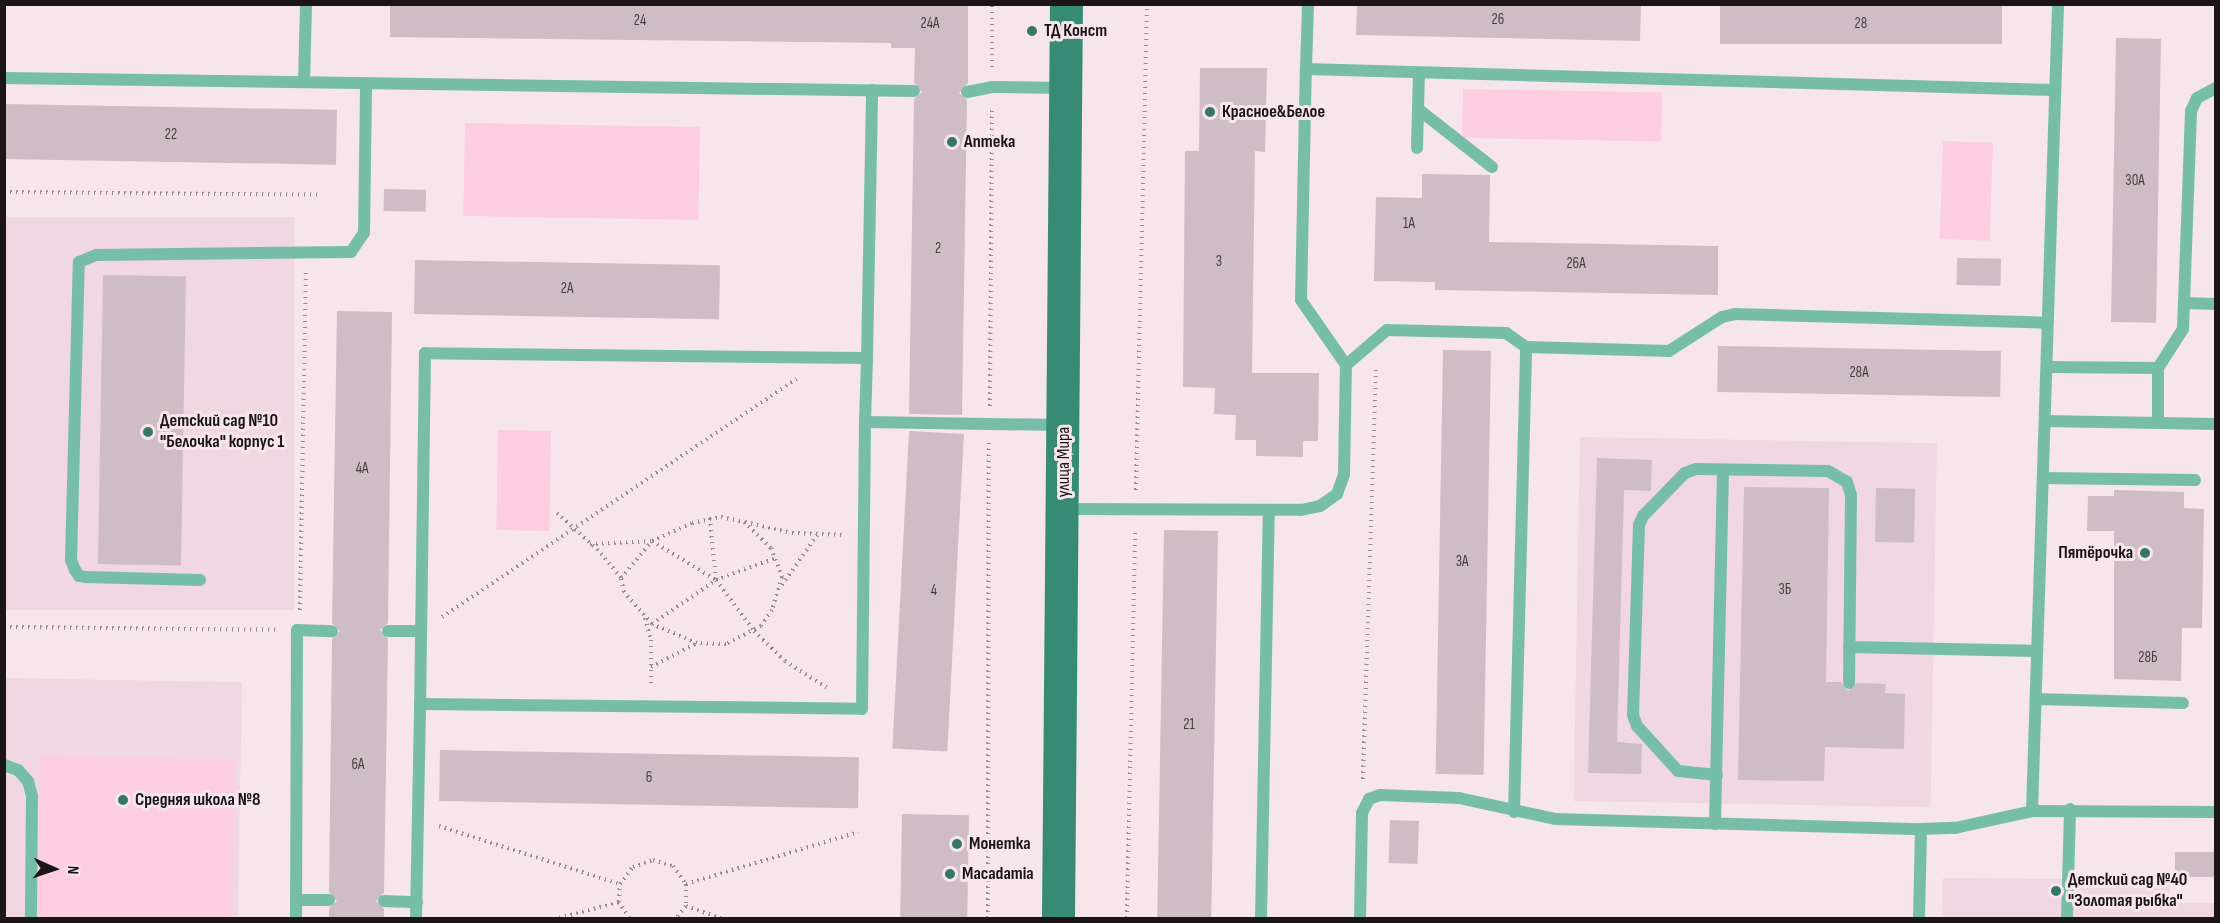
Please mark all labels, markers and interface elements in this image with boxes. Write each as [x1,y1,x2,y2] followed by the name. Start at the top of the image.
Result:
[1492,11,1504,29] house number: 26
[634,12,646,30] house number: 24
[921,15,939,33] house number: 24А
[1855,15,1867,33] house number: 28
[1044,20,1107,42] place label: ТД Конст
[1025,24,1039,38] marker: ТД Конст
[1222,101,1325,123] place label: Красное&Белое
[1203,105,1217,119] marker: Красное&Белое
[165,126,177,144] house number: 22
[964,131,1015,153] place label: Аптека
[945,135,959,149] marker: Аптека
[2125,172,2145,190] house number: 30А
[1403,215,1415,233] house number: 1А
[935,240,941,258] house number: 2
[1216,253,1222,271] house number: 3
[1566,255,1586,273] house number: 26А
[561,280,573,298] house number: 2А
[1849,364,1869,382] house number: 28А
[160,411,284,454] place label: Детский сад №10 "Белочка" корпус 1
[141,425,155,439] marker: Детский сад №10 "Белочка" корпус 1
[1053,427,1075,497] street label: улица Мира
[356,460,368,478] house number: 4А
[2058,542,2133,564] place label: Пятёрочка
[2138,546,2152,560] marker: Пятёрочка
[1456,553,1468,571] house number: 3А
[1779,581,1791,599] house number: 3Б
[931,582,937,600] house number: 4
[2138,649,2158,667] house number: 28Б
[1183,716,1195,734] house number: 21
[352,756,364,774] house number: 6А
[646,769,652,787] house number: 6
[135,789,260,811] place label: Средняя школа №8
[116,793,130,807] marker: Средняя школа №8
[969,833,1031,855] place label: Монетка
[950,837,964,851] marker: Монетка
[24,839,84,899] north arrow
[962,863,1034,885] place label: Macadamia
[63,865,82,875] text: N
[943,867,957,881] marker: Macadamia
[2068,870,2187,912] place label: Детский сад №40 "Золотая рыбка"
[2049,884,2063,898] marker: Детский сад №40 "Золотая рыбка"

